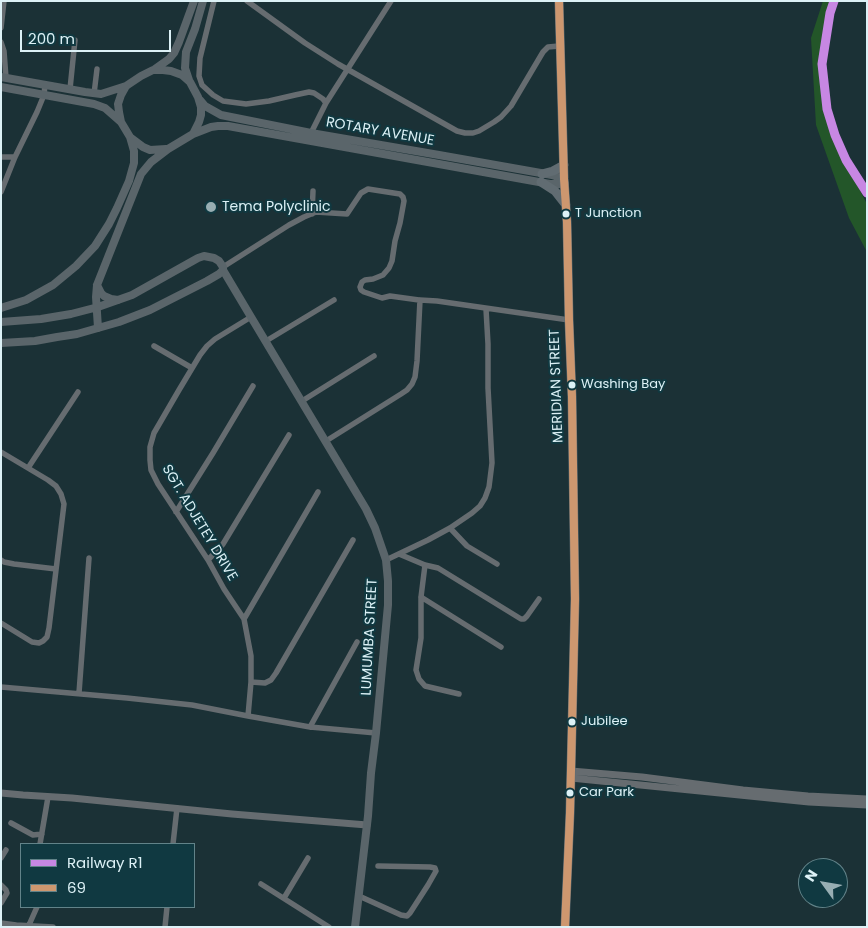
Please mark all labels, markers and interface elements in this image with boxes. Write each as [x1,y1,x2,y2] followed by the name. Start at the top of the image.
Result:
[22,20,174,52] scale bar
[28,28,75,49] text: 200 m
[325,114,435,150] street label: ROTARY AVENUE
[222,199,331,215] place label: Tema Polyclinic
[204,200,218,214] marker: Tema Polyclinic
[575,206,641,222] place label: T Junction
[561,209,571,219] marker: T Junction
[547,329,567,443] street label: MERIDIAN STREET
[581,377,665,393] place label: Washing Bay
[567,380,577,390] marker: Washing Bay
[158,462,240,584] street label: SGT. ADJETEY DRIVE
[359,578,381,696] street label: LUMUMBA STREET
[581,714,628,730] place label: Jubilee
[567,717,577,727] marker: Jubilee
[579,785,634,801] place label: Car Park
[565,788,575,798] marker: Car Park
[20,843,195,908] legend
[67,852,142,873] text: Railway R1
[798,858,848,908] north arrow
[800,866,822,885] text: N
[67,877,86,898] text: 69

